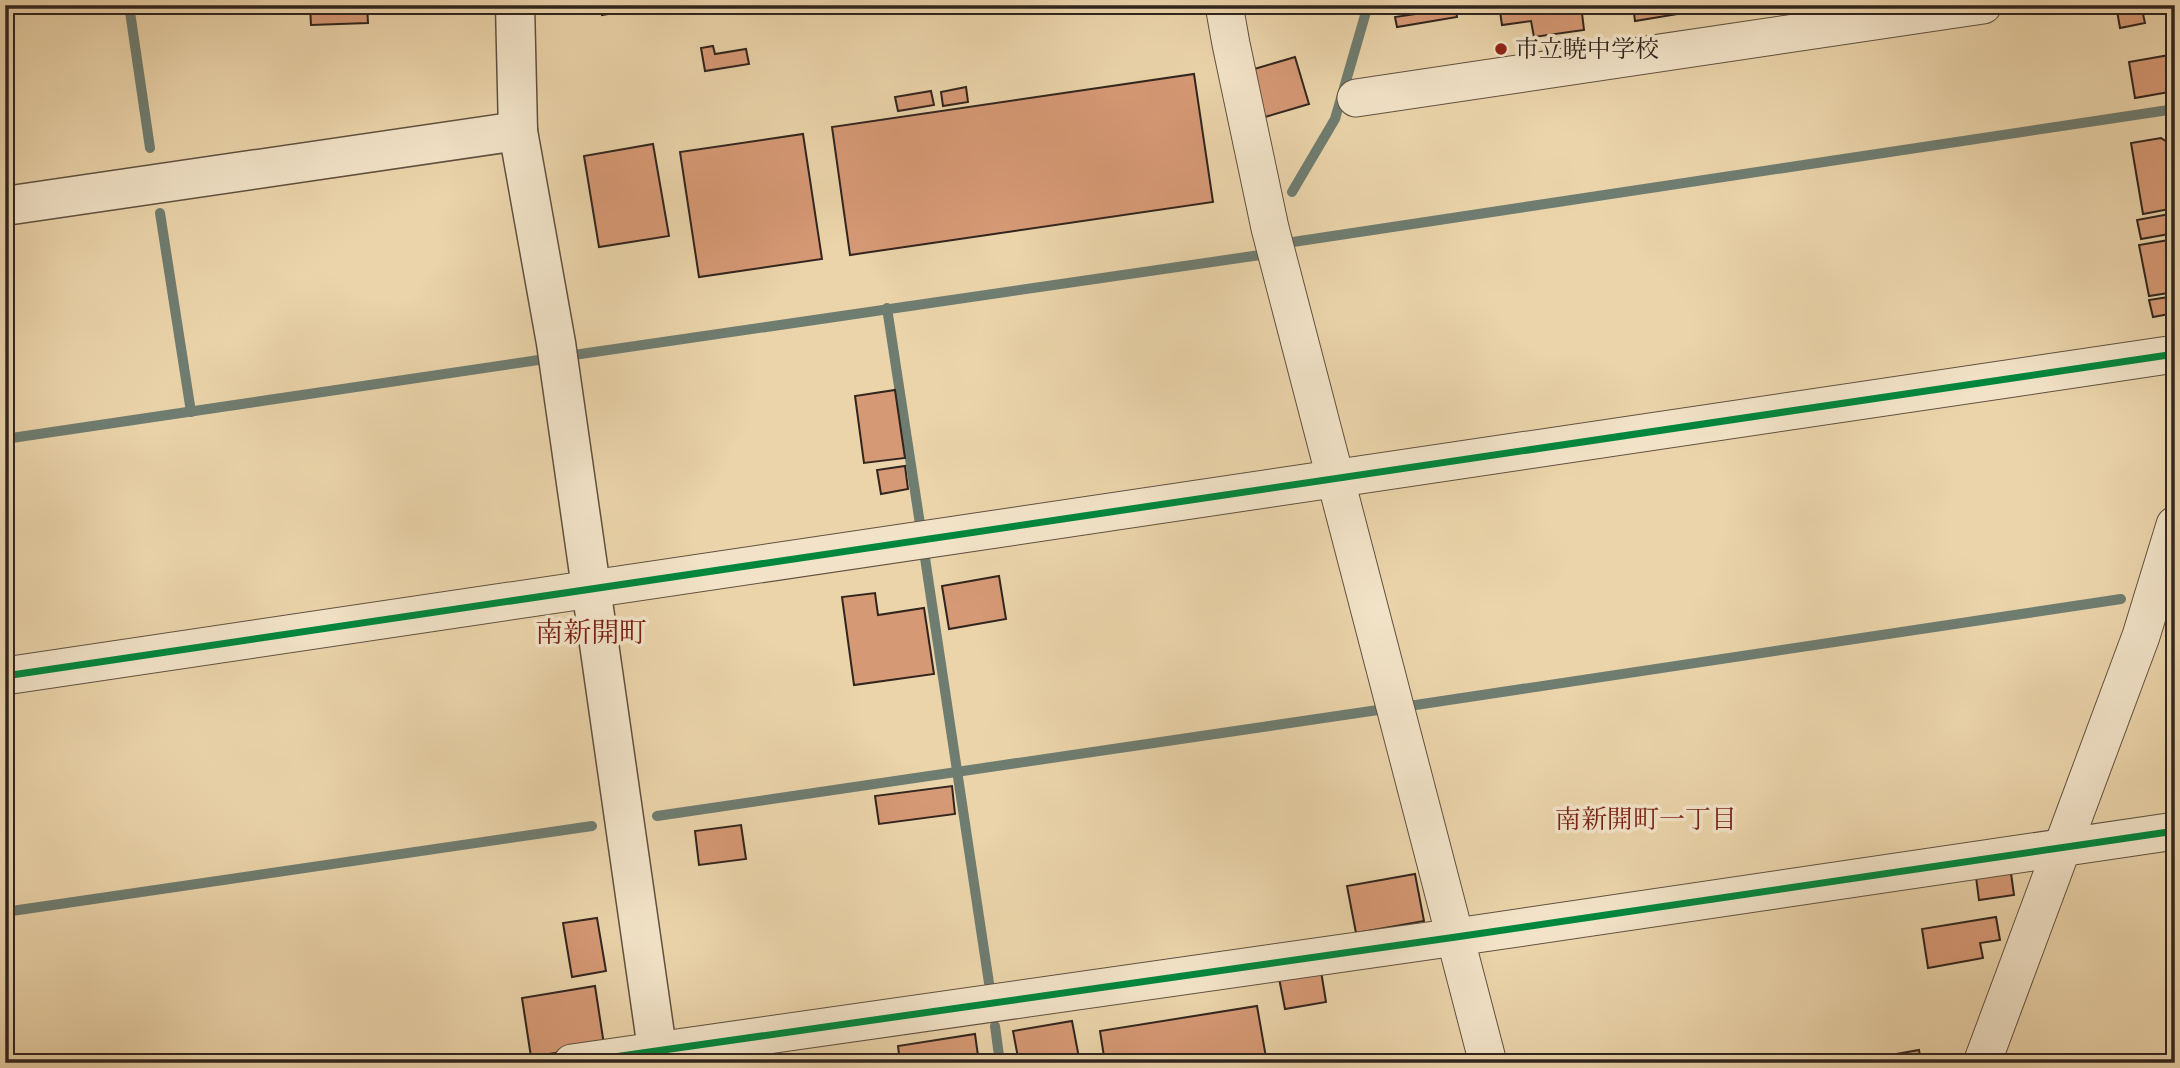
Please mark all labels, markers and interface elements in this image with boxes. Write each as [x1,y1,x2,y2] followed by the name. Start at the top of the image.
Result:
[1515,33,1659,66] place label: 市立暁中学校
[1493,41,1509,57] marker: 市立暁中学校
[535,614,647,652] district label: 南新開町
[1555,802,1737,837] district label: 南新開町一丁目

